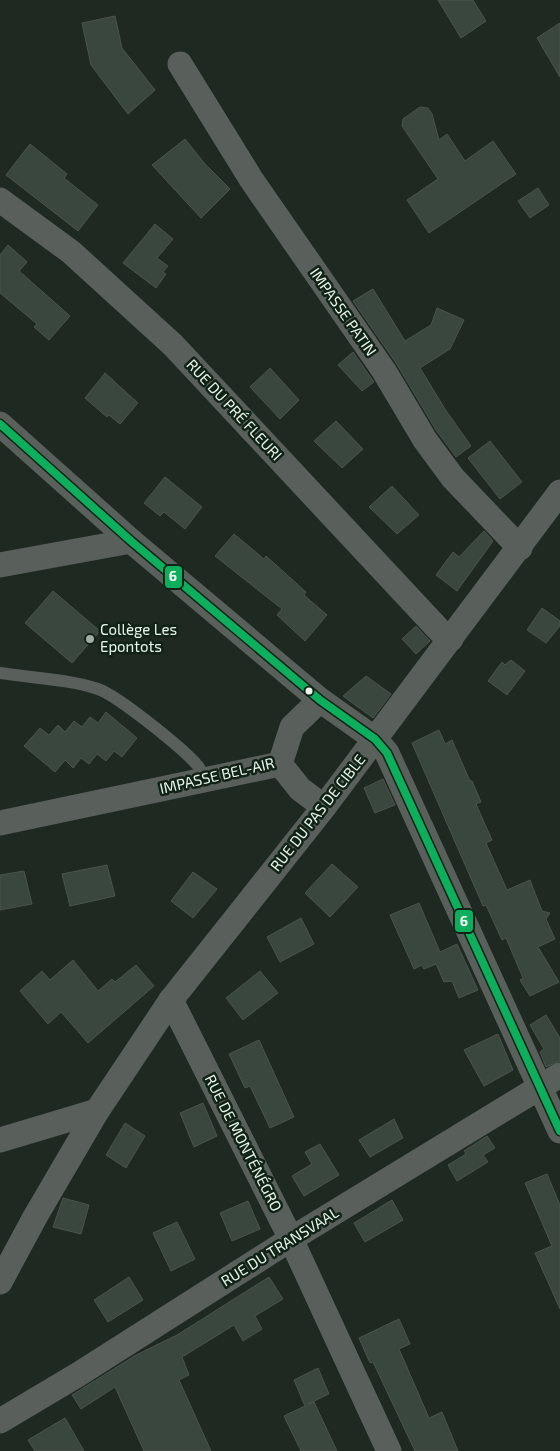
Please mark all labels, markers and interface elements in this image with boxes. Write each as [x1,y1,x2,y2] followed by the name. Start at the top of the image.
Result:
[307,264,381,359] street label: IMPASSE PATIN
[183,355,286,464] street label: RUE DU PRÉ FLEURI
[164,565,183,589] line badge: 6
[169,567,177,584] text: 6
[100,620,177,655] place label: Collège Les Epontots
[84,633,96,645] marker: Collège Les Epontots
[304,686,314,696] unlabelled marker
[266,750,368,874] street label: RUE DU PAS DE CIBLE
[158,753,276,797] street label: IMPASSE BEL-AIR
[454,909,474,933] line badge: 6
[460,912,468,929] text: 6
[202,1071,286,1214] street label: RUE DE MONTÉNÉGRO
[217,1203,342,1290] street label: RUE DU TRANSVAAL

